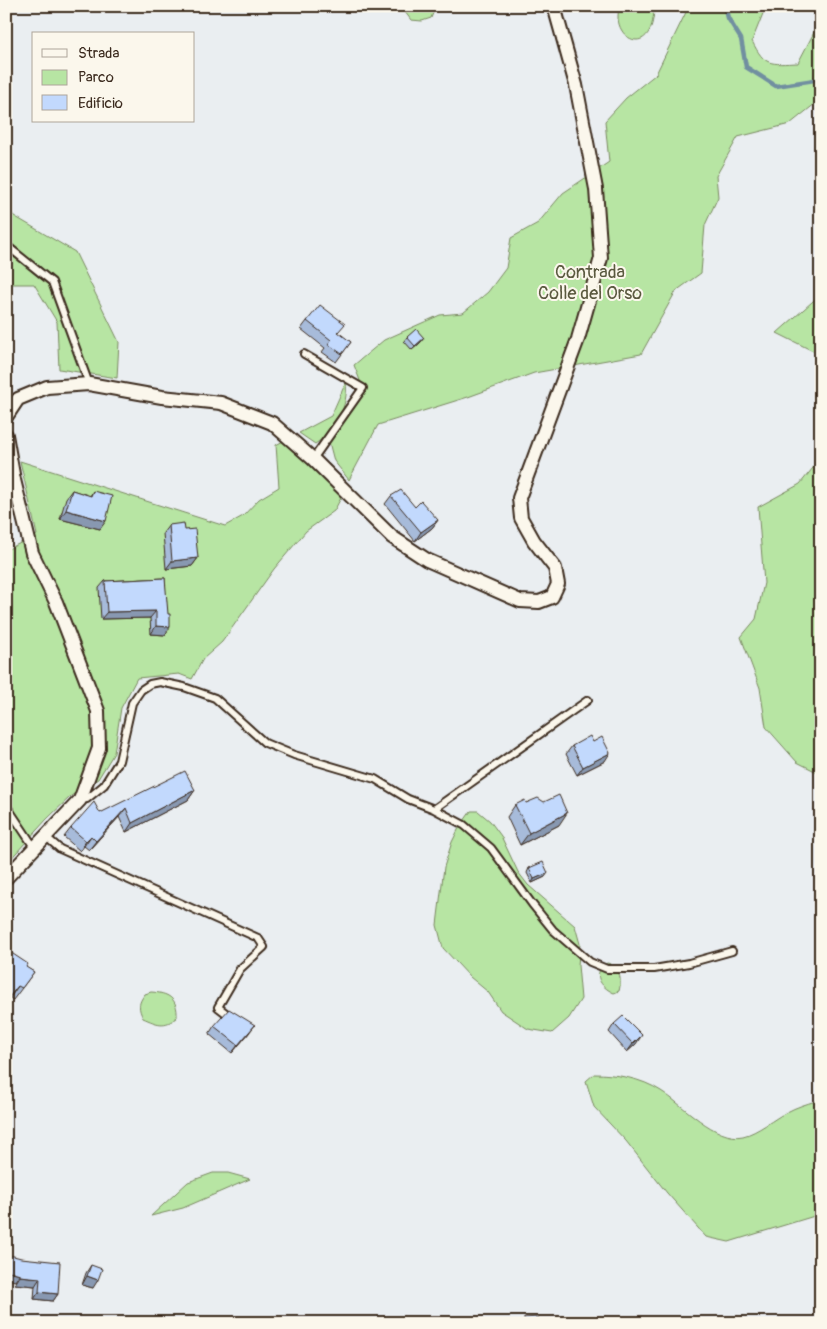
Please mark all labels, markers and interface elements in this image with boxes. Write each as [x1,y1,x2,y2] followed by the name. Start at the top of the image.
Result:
[32,32,195,122] legend
[78,44,119,63] text: Strada
[78,68,114,87] text: Parco
[78,94,123,113] text: Edificio
[538,261,642,305] park label: Contrada Colle del Orso

